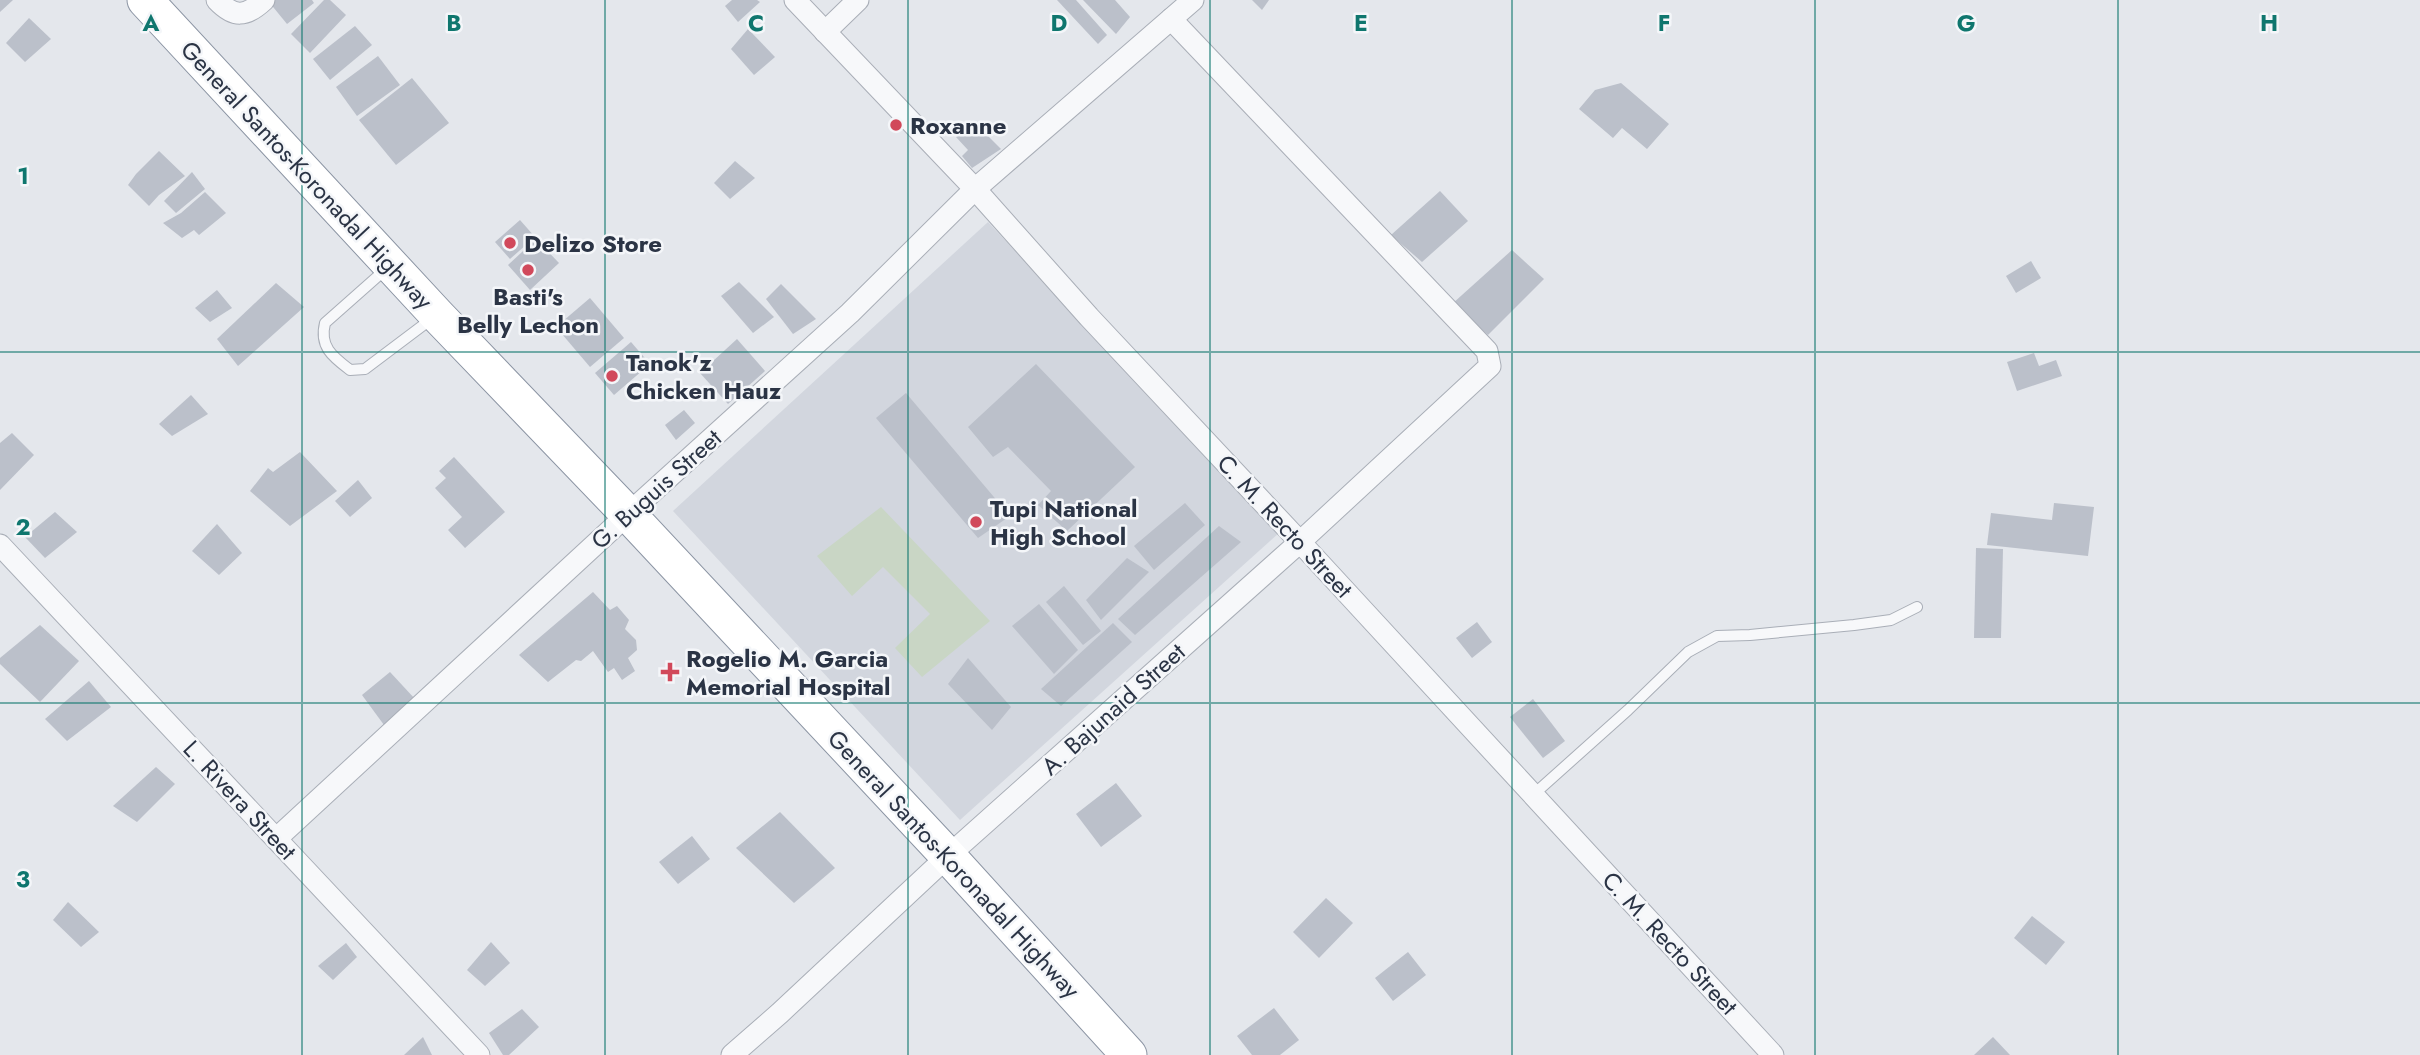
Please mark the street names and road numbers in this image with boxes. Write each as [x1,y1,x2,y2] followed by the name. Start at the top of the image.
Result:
[173,33,442,317] street label: General Santos-Koronadal Highway
[583,421,729,557] street label: G. Buguis Street
[1209,446,1361,606] street label: C. M. Recto Street
[1033,635,1193,783] street label: A. Bajunaid Street
[820,722,1089,1006] street label: General Santos-Koronadal Highway
[175,732,305,868] street label: L. Rivera Street
[1594,863,1746,1023] street label: C. M. Recto Street

